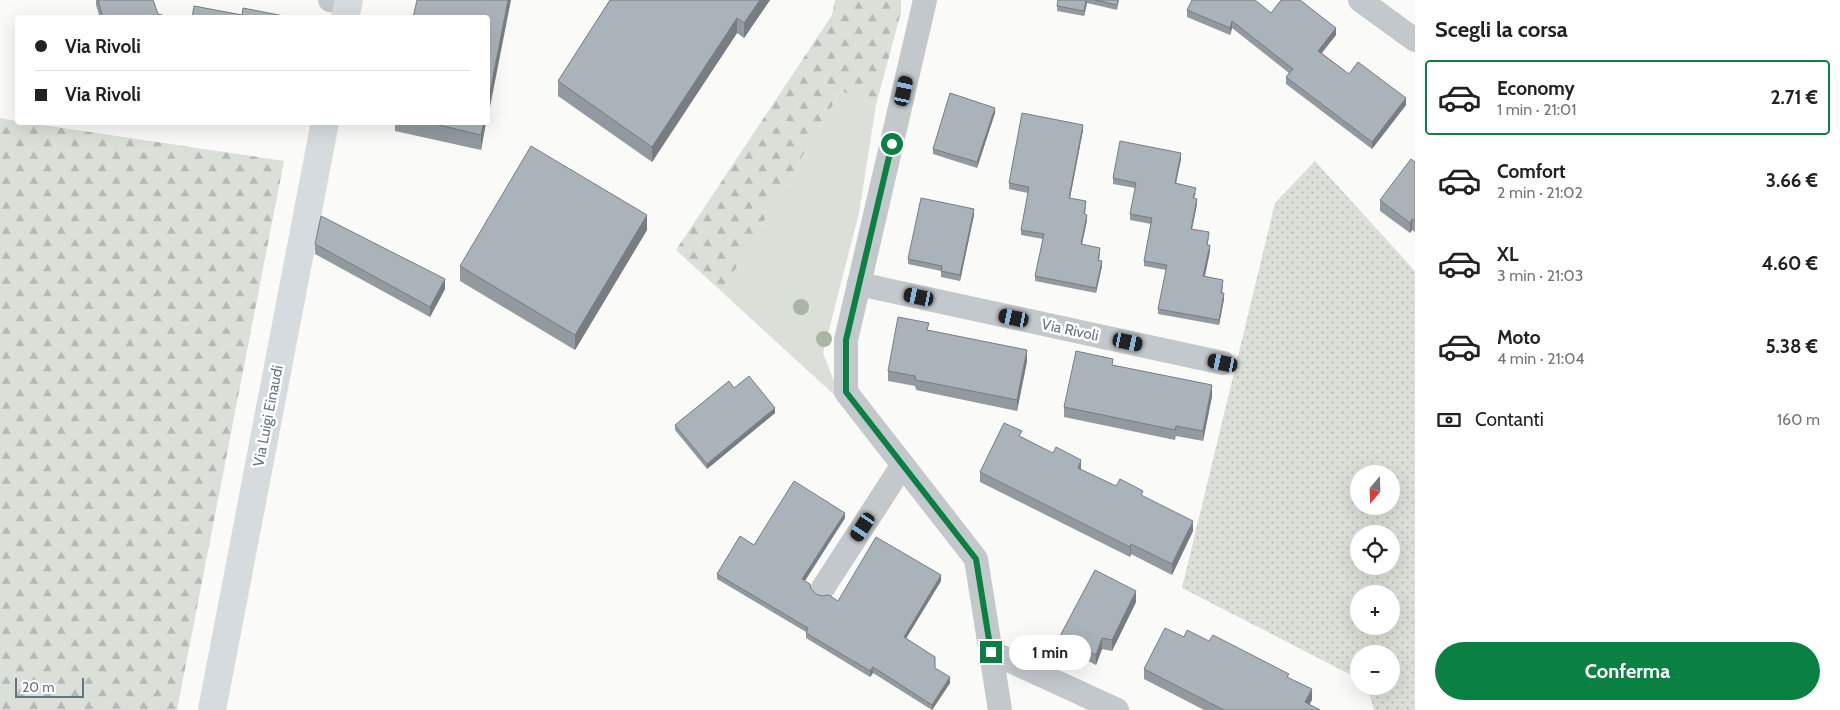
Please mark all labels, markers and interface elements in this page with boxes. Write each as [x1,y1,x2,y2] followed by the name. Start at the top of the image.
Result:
[1435,16,1568,43] text: Scegli la corsa
[65,35,141,58] text: Via Rivoli
[893,75,914,107] car
[1437,75,1482,120] icon: car
[1497,77,1575,100] text: Economy
[65,83,141,106] text: Via Rivoli
[1771,86,1818,109] text: 2.71 €
[1497,100,1577,119] text: 1 min · 21:01
[881,133,903,155] route start
[1437,158,1482,203] icon: car
[1497,160,1566,183] text: Comfort
[1766,169,1818,192] text: 3.66 €
[1497,183,1583,202] text: 2 min · 21:02
[1437,241,1482,286] icon: car
[1497,243,1518,266] text: XL
[1761,252,1818,275] text: 4.60 €
[1497,266,1583,285] text: 3 min · 21:03
[902,287,935,307] car
[997,308,1030,328] car
[1040,315,1100,345] street label: Via Rivoli
[1437,324,1482,369] icon: car
[1497,326,1541,349] text: Moto
[1111,332,1144,352] car
[1765,335,1818,358] text: 5.38 €
[1497,349,1585,368] text: 4 min · 21:04
[1206,353,1239,373] car
[249,364,287,468] street label: Via Luigi Einaudi
[1435,406,1463,434] icon: cash
[1475,408,1544,431] text: Contanti
[1777,410,1820,429] text: 160 m
[1350,465,1400,515] north arrow
[1350,465,1400,695] map controls
[848,510,877,544] car
[1350,525,1400,575] button: locate
[1350,585,1400,635] button: +
[1008,634,1091,670] callout: 1 min
[980,641,1002,663] route end
[1435,642,1820,700] button: Conferma
[1032,643,1068,662] text: 1 min
[1350,645,1400,695] button: −
[15,675,84,698] scale bar
[22,678,55,696] text: 20 m

